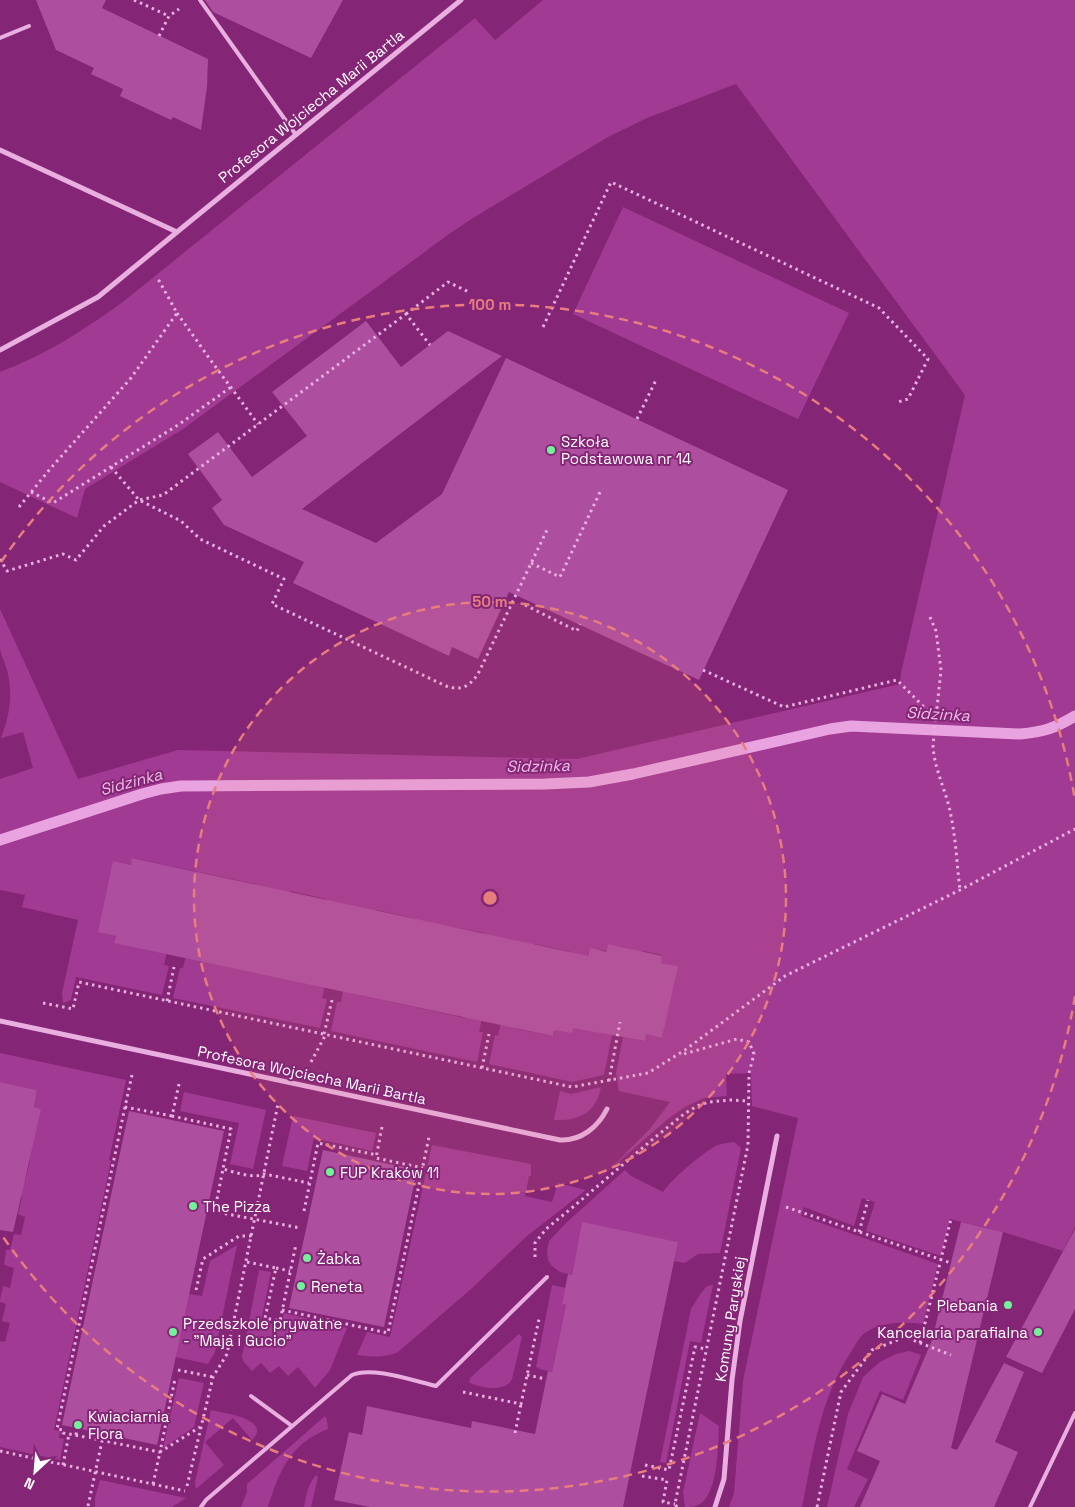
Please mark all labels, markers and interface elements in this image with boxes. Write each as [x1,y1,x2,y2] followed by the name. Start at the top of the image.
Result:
[214,25,408,187] street label: Profesora Wojciecha Marii Bartla
[469,295,511,314] text: 100 m
[561,432,691,468] place label: Szkoła Podstawowa nr 14
[545,444,557,456] marker: Szkoła Podstawowa nr 14
[472,592,508,611] text: 50 m
[906,702,971,726] water label: Sidzinka
[506,755,571,777] water label: Sidzinka
[98,763,165,800] water label: Sidzinka
[481,889,499,907] centre of rings
[196,1041,428,1109] street label: Profesora Wojciecha Marii Bartla
[340,1163,439,1182] place label: FUP Kraków 11
[324,1166,336,1178] marker: FUP Kraków 11
[203,1197,271,1216] place label: The Pizza
[187,1200,199,1212] marker: The Pizza
[317,1249,361,1268] place label: Żabka
[301,1252,313,1264] marker: Żabka
[711,1255,749,1383] street label: Komuny Paryskiej
[311,1277,363,1296] place label: Reneta
[295,1280,307,1292] marker: Reneta
[937,1296,998,1315] place label: Plebania
[1002,1299,1014,1311] marker: Plebania
[183,1314,342,1350] place label: Przedszkole prywatne - "Maja i Gucio"
[877,1323,1028,1342] place label: Kancelaria parafialna
[167,1326,179,1338] marker: Przedszkole prywatne - "Maja i Gucio"
[1032,1326,1044,1338] marker: Kancelaria parafialna
[88,1407,170,1443] place label: Kwiaciarnia Flora
[72,1419,84,1431] marker: Kwiaciarnia Flora
[10,1447,60,1497] north arrow
[21,1474,37,1494] text: N

